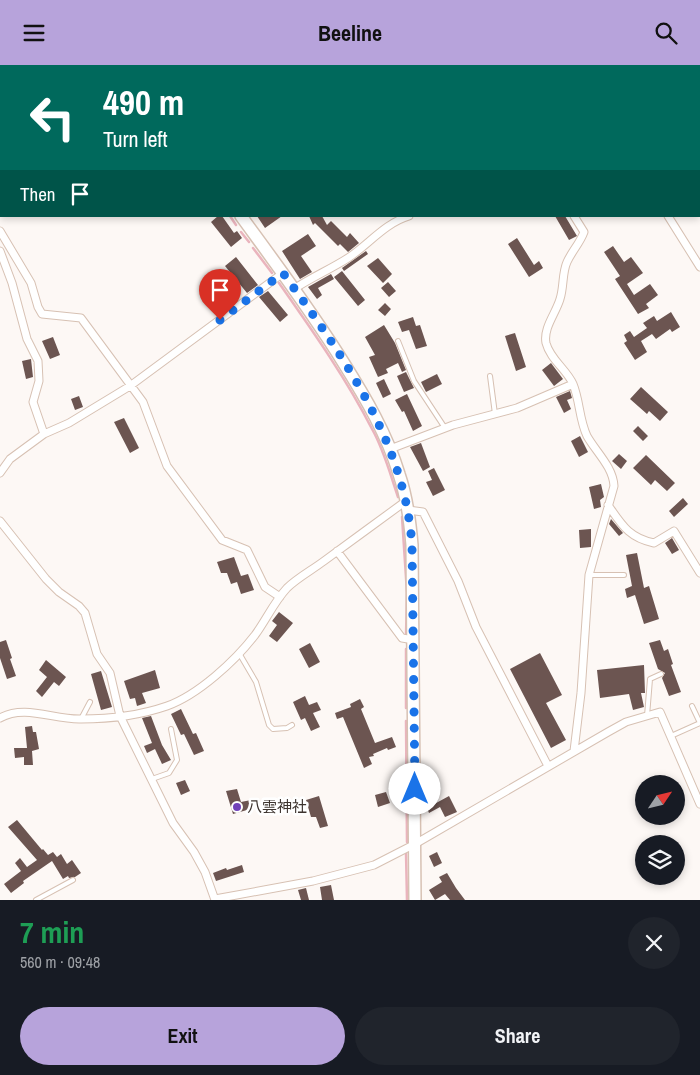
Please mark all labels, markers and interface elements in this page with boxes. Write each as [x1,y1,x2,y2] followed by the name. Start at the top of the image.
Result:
[318,18,382,48] text: Beeline
[20,19,48,47] icon: menu
[652,19,680,47] icon: search
[103,79,184,126] text: 490 m
[20,85,85,150] icon: left
[103,124,168,154] text: Turn left
[66,180,94,208] icon: arrive
[20,181,56,207] text: Then
[199,269,241,320] pin
[206,276,234,304] icon: arrive
[388,762,440,814] position arrow
[635,775,685,825] north arrow
[635,775,685,885] map controls
[247,796,307,817] place label: 八雲神社
[231,801,243,813] marker: 八雲神社
[635,835,685,885] button: layers
[20,912,84,952] text: 7 min
[628,917,680,969] button: close
[20,951,100,973] text: 560 m · 09:48
[20,1007,345,1065] button: Exit
[355,1007,680,1065] button: Share

